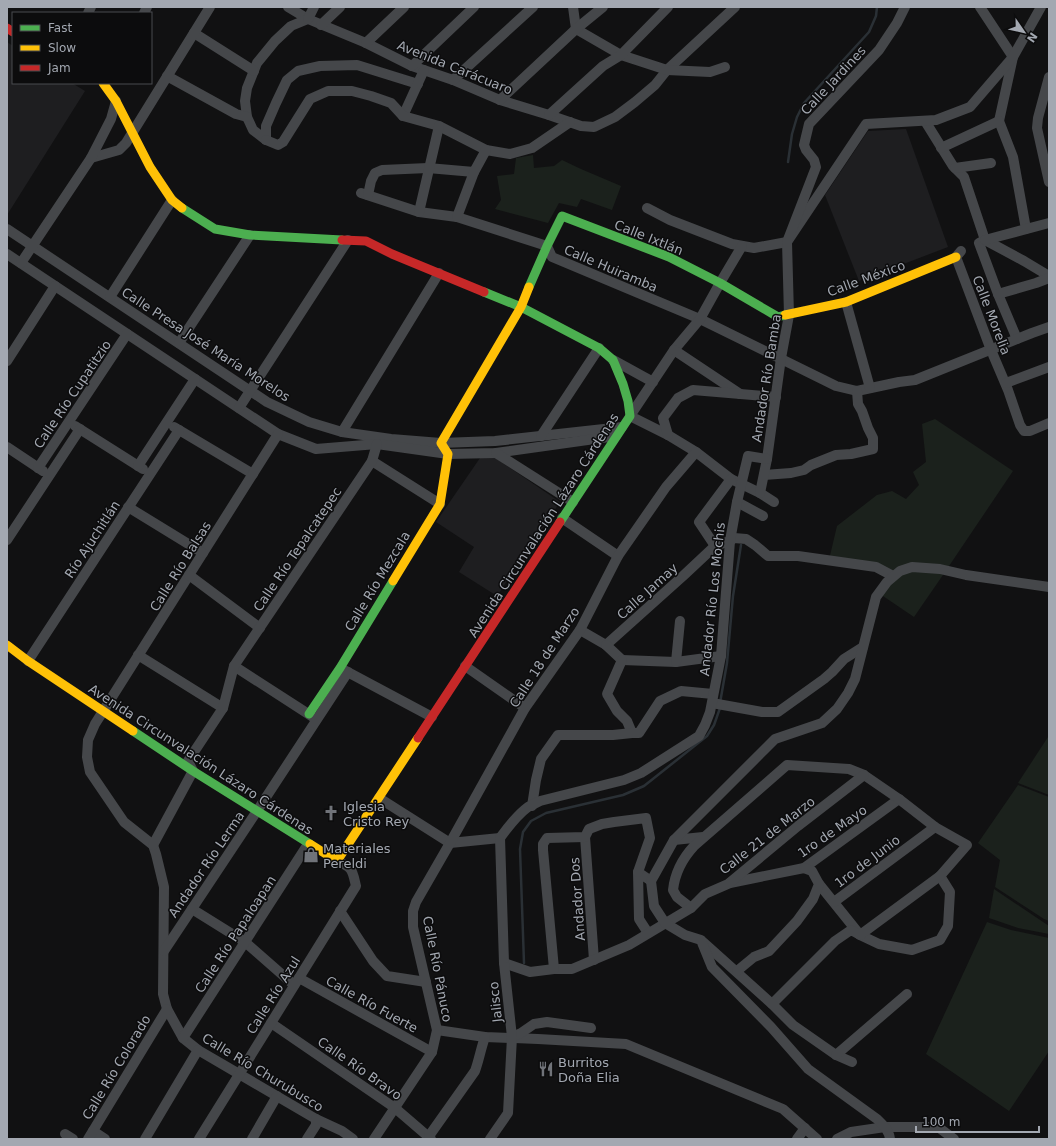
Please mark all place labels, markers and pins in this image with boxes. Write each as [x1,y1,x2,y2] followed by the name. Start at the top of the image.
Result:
[343,799,409,829] place label: Iglesia Cristo Rey
[322,804,340,822] church icon: Iglesia Cristo Rey
[323,841,391,871] place label: Materiales Pereldi
[302,846,320,864] shop icon: Materiales Pereldi
[558,1055,620,1085] place label: Burritos Doña Elia
[537,1060,555,1078] restaurant icon: Burritos Doña Elia

